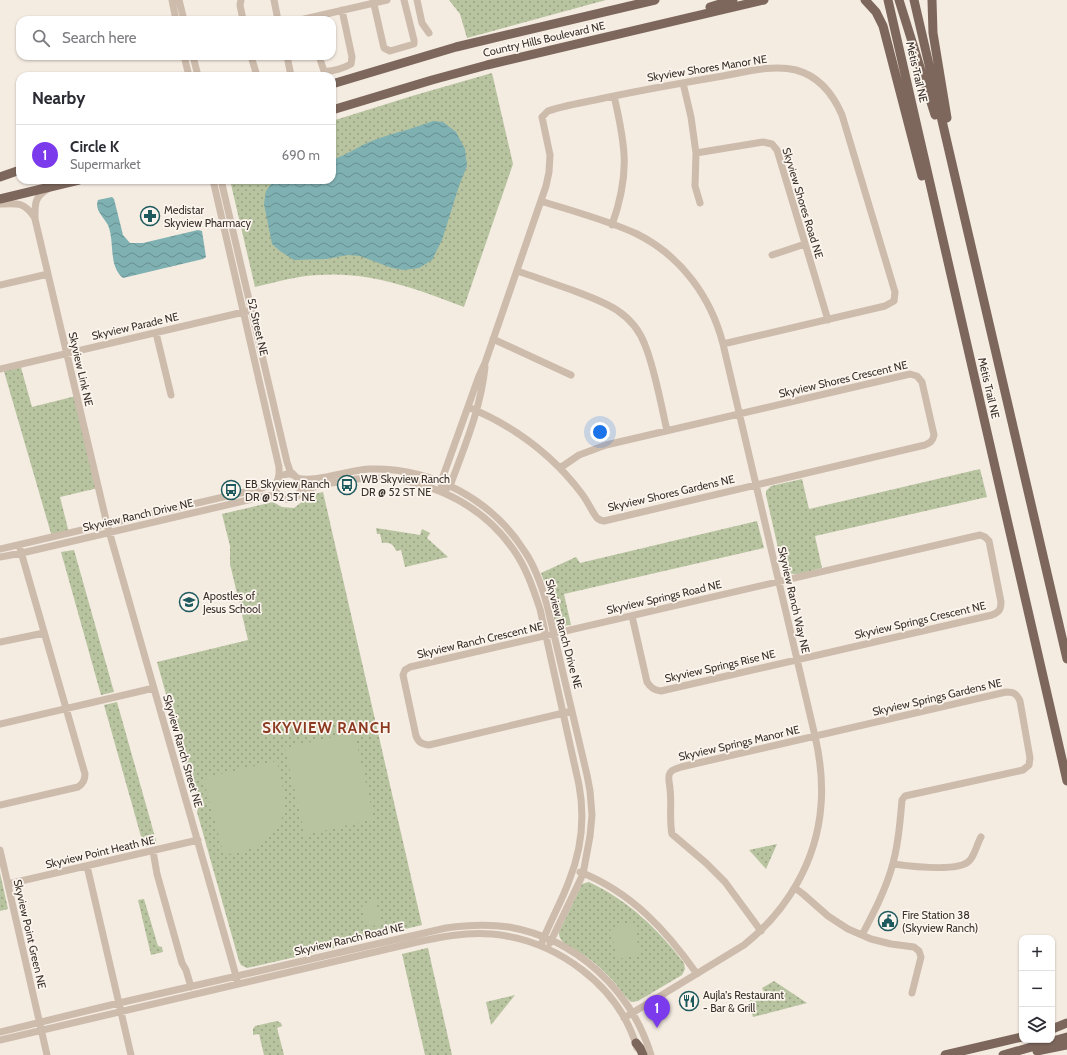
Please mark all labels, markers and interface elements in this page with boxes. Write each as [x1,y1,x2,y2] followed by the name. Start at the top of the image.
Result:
[16,16,336,60] search box
[482,18,606,60] street label: Country Hills Boulevard NE
[30,27,52,49] icon: search
[62,29,137,47] text: Search here
[903,40,931,104] street label: Métis Trail NE
[646,52,768,84] street label: Skyview Shores Manor NE
[32,88,85,108] text: Nearby
[70,138,119,156] text: Circle K
[779,146,827,260] street label: Skyview Shores Road NE
[43,147,47,163] text: 1
[282,147,320,163] text: 690 m
[70,156,141,172] text: Supermarket
[164,203,252,230] place label: Medistar Skyview Pharmacy
[139,205,161,227] pharmacy icon: Medistar Skyview Pharmacy
[245,297,271,357] street label: 52 Street NE
[90,309,180,343] street label: Skyview Parade NE
[66,330,96,408] street label: Skyview Link NE
[975,356,1003,420] street label: Métis Trail NE
[777,357,909,401] street label: Skyview Shores Crescent NE
[590,422,610,442] your location
[361,472,450,499] place label: WB Skyview Ranch DR @ 52 ST NE
[606,472,736,514] street label: Skyview Shores Gardens NE
[336,474,358,496] bus stop icon: WB Skyview Ranch DR @ 52 ST NE
[245,477,330,504] place label: EB Skyview Ranch DR @ 52 ST NE
[220,479,242,501] bus stop icon: EB Skyview Ranch DR @ 52 ST NE
[81,495,195,535] street label: Skyview Ranch Drive NE
[775,545,813,655] street label: Skyview Ranch Way NE
[605,577,723,617] street label: Skyview Springs Road NE
[543,578,585,690] street label: Skyview Ranch Drive NE
[202,589,261,616] place label: Apostles of Jesus School
[178,591,200,613] school or university icon: Apostles of Jesus School
[853,598,987,642] street label: Skyview Springs Crescent NE
[416,619,544,661] street label: Skyview Ranch Crescent NE
[663,646,777,686] street label: Skyview Springs Rise NE
[871,675,1003,719] street label: Skyview Springs Gardens NE
[160,693,206,809] street label: Skyview Ranch Street NE
[262,719,392,737] district label: SKYVIEW RANCH
[677,722,801,764] street label: Skyview Springs Manor NE
[44,833,156,871] street label: Skyview Point Heath NE
[11,878,49,990] street label: Skyview Point Green NE
[902,908,978,935] place label: Fire Station 38 (Skyview Ranch)
[877,910,899,932] public building icon: Fire Station 38 (Skyview Ranch)
[293,920,405,958] street label: Skyview Ranch Road NE
[1019,935,1055,1043] map controls
[1019,935,1055,971] button: +
[1019,971,1055,1007] button: −
[703,988,784,1015] place label: Aujla's Restaurant - Bar & Grill
[678,990,700,1012] restaurant icon: Aujla's Restaurant - Bar & Grill
[644,995,670,1028] pin: 1
[1019,1007,1055,1043] button: layers

